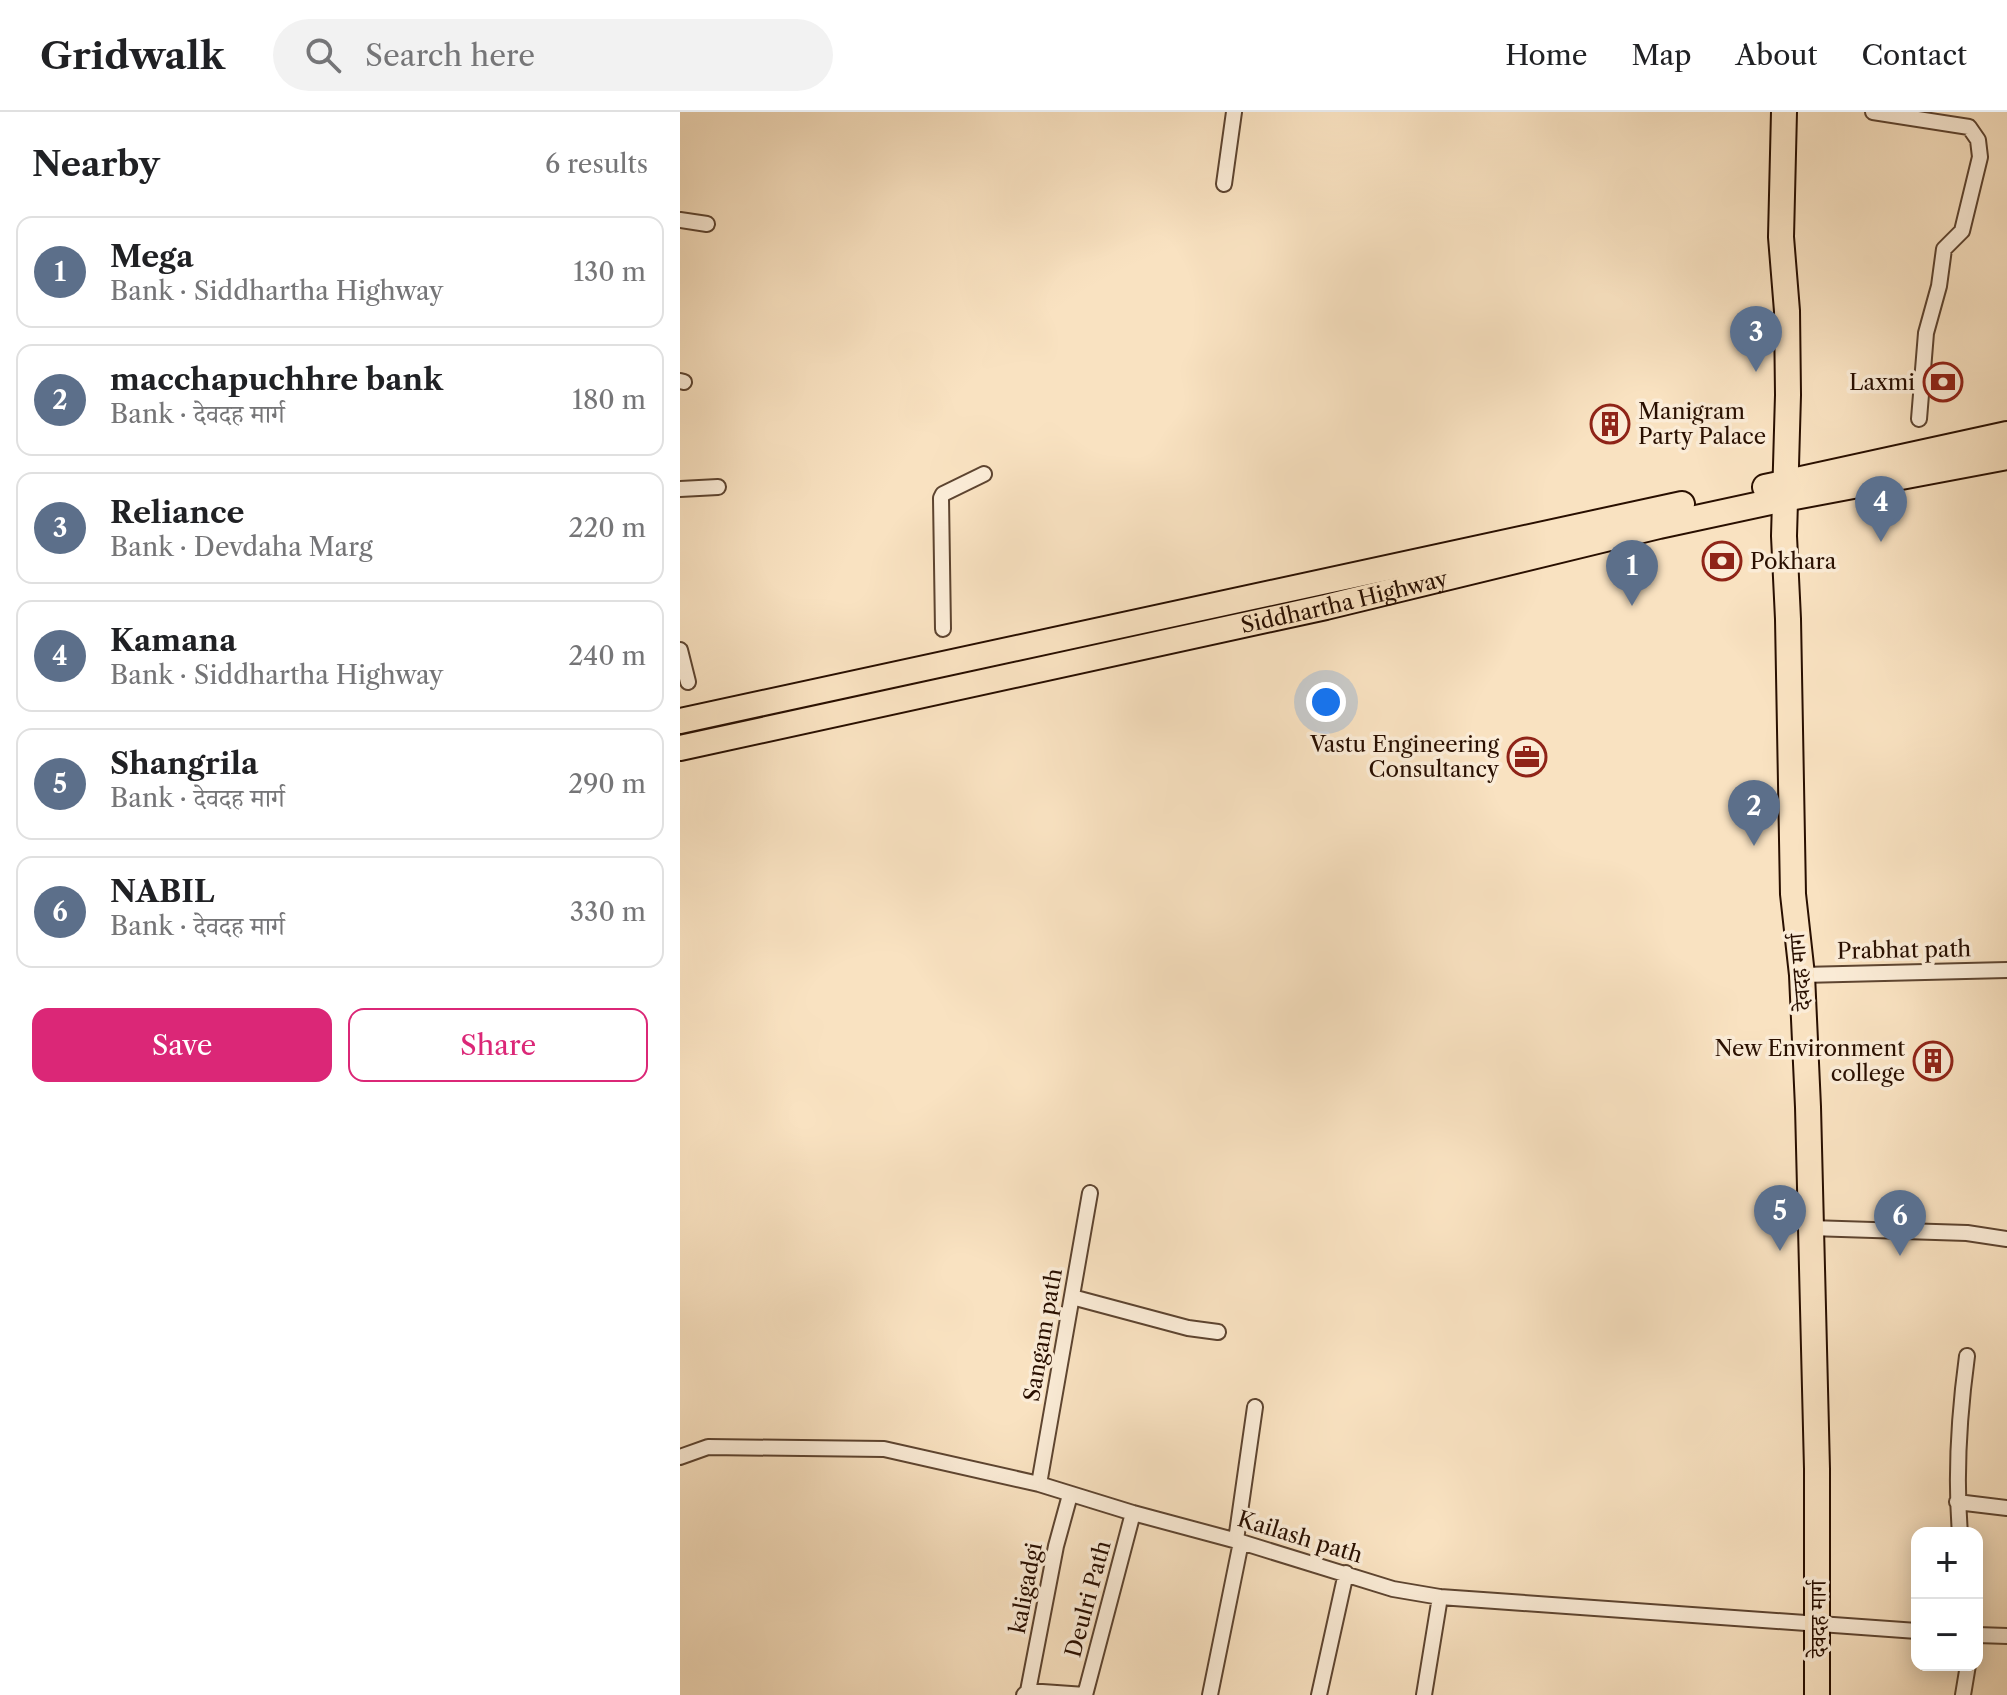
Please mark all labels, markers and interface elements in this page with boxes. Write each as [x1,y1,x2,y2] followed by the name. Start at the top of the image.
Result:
[273,19,833,91] search box
[40,32,225,79] text: Gridwalk
[301,33,345,77] icon: search
[365,37,535,74] text: Search here
[1505,38,1587,72] text: Home
[1631,38,1691,72] text: Map
[1735,38,1817,72] text: About
[1861,38,1967,72] text: Contact
[32,143,160,185] text: Nearby
[545,148,648,180] text: 6 results
[110,238,194,275] text: Mega
[54,256,66,288] text: 1
[573,256,646,288] text: 130 m
[110,275,444,307] text: Bank · Siddhartha Highway
[1730,306,1782,372] pin: 3
[110,361,443,398] text: macchapuchhre bank
[1922,361,1964,403] bank icon: Laxmi
[1849,369,1915,396] place label: Laxmi
[52,384,68,416] text: 2
[572,384,646,416] text: 180 m
[110,398,285,430] text: Bank · देवदह मार्ग
[1638,398,1766,450] place label: Manigram Party Palace
[1589,403,1631,445] building icon: Manigram Party Palace
[1855,476,1907,542] pin: 4
[110,494,245,531] text: Reliance
[53,512,67,544] text: 3
[568,512,646,544] text: 220 m
[110,531,373,563] text: Bank · Devdaha Marg
[1606,540,1658,606] pin: 1
[1701,540,1743,582] bank icon: Pokhara
[1750,548,1837,575] place label: Pokhara
[1238,564,1451,639] street label: Siddhartha Highway
[110,622,237,659] text: Kamana
[52,640,68,672] text: 4
[568,640,646,672] text: 240 m
[110,659,444,691] text: Bank · Siddhartha Highway
[1306,682,1346,722] your location
[1309,731,1500,783] place label: Vastu Engineering Consultancy
[1506,736,1548,778] office icon: Vastu Engineering Consultancy
[110,745,258,782] text: Shangrila
[53,768,67,800] text: 5
[568,768,646,800] text: 290 m
[1728,780,1780,846] pin: 2
[110,782,285,814] text: Bank · देवदह मार्ग
[110,873,215,910] text: NABIL
[52,896,68,928] text: 6
[570,896,646,928] text: 330 m
[110,910,285,942] text: Bank · देवदह मार्ग
[1783,931,1817,1012] street label: देवदह मार्ग
[1837,935,1972,965] street label: Prabhat path
[32,1008,332,1082] button: Save
[348,1008,648,1082] button: Share
[1714,1035,1905,1087] place label: New Environment college
[1912,1040,1954,1082] building icon: New Environment college
[1754,1185,1806,1251] pin: 5
[1874,1190,1926,1256] pin: 6
[1018,1266,1068,1404] street label: Sangam path
[1234,1505,1366,1569] street label: Kailash path
[1911,1527,1983,1671] map controls
[1911,1527,1983,1599] button: +
[1060,1538,1117,1660] street label: Deulri Path
[1004,1540,1048,1636] street label: kaligadgi
[1805,1579,1832,1658] street label: देवदह मार्ग
[1911,1599,1983,1671] button: −

